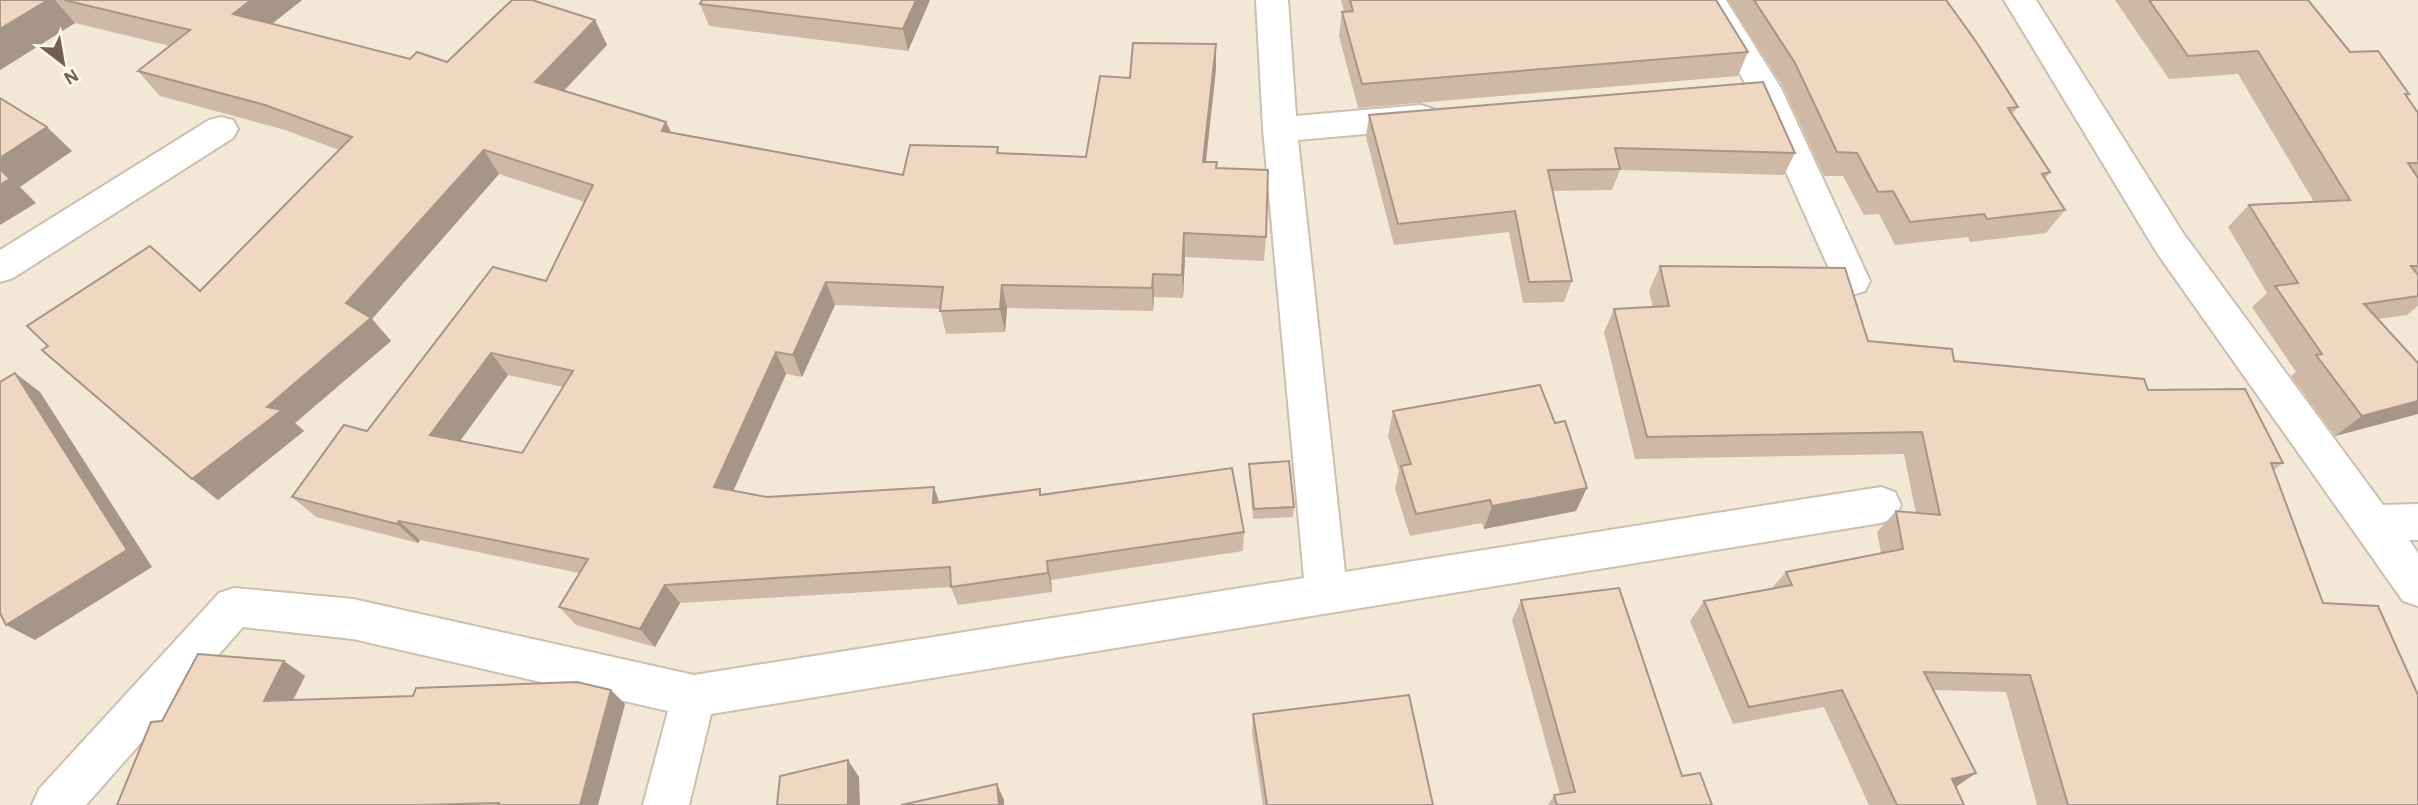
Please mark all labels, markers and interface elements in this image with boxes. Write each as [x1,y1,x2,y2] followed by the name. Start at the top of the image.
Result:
[28,28,98,98] north arrow
[60,65,82,88] text: N

